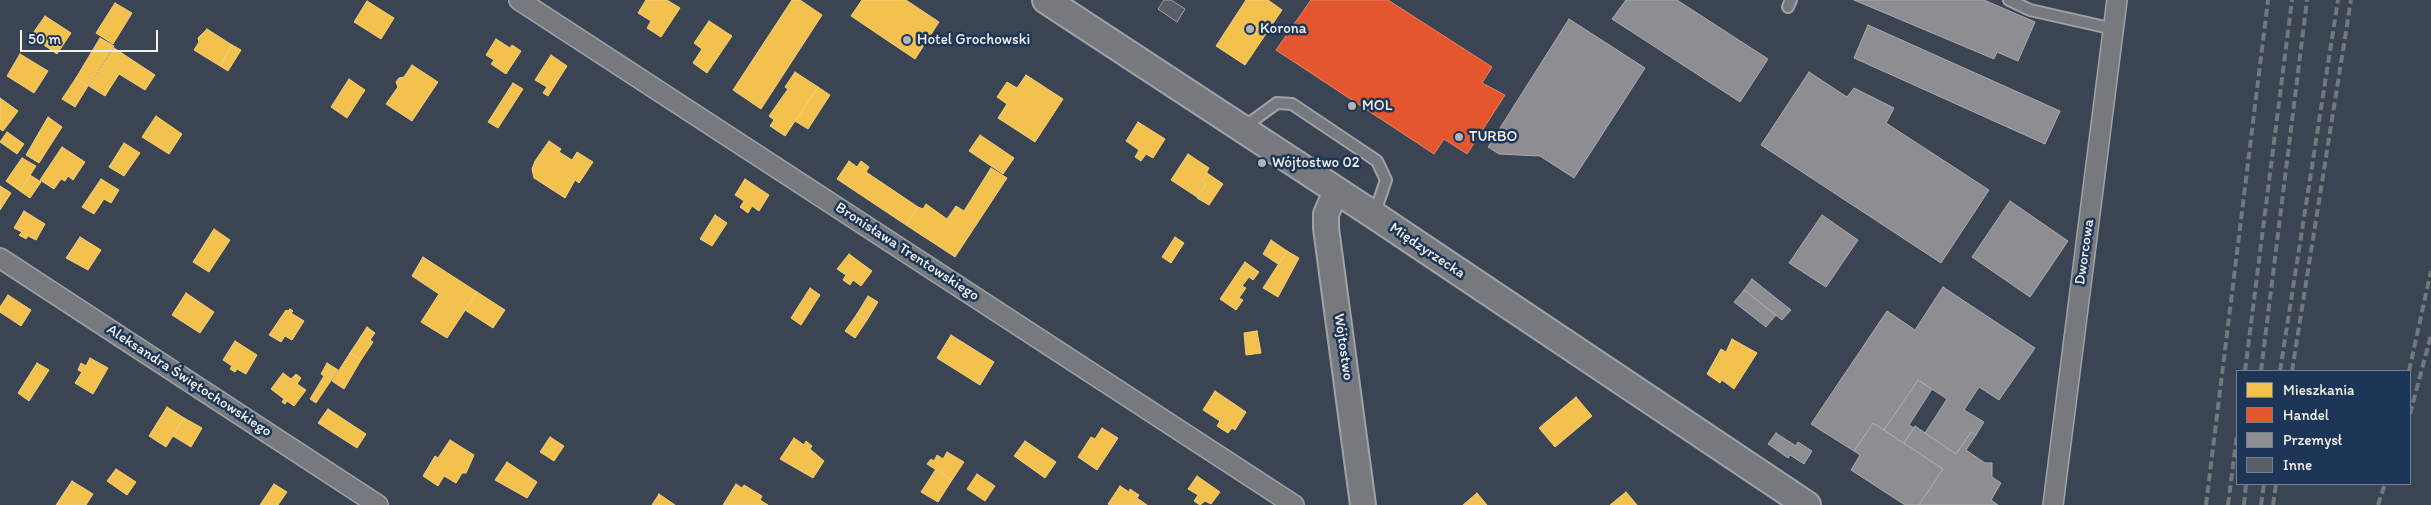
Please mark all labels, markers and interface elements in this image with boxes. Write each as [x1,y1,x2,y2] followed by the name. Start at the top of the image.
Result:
[22,20,160,52] scale bar
[1260,20,1307,38] place label: Korona
[1244,23,1256,35] marker: Korona
[28,30,61,48] text: 50 m
[917,31,1030,49] place label: Hotel Grochowski
[901,34,913,46] marker: Hotel Grochowski
[1362,97,1392,115] place label: MOL
[1346,100,1358,112] marker: MOL
[1469,128,1517,146] place label: TURBO
[1453,131,1465,143] marker: TURBO
[1272,154,1360,172] place label: Wójtostwo 02
[1256,157,1268,169] marker: Wójtostwo 02
[832,199,982,305] street label: Bronisława Trentowskiego
[2071,218,2099,286] street label: Dworcowa
[1386,219,1468,283] street label: Międzyrzecka
[1329,312,1357,382] street label: Wójtostwo
[103,321,275,441] street label: Aleksandra Świętochowskiego
[2236,370,2411,485] legend
[2283,381,2355,399] text: Mieszkania
[2283,406,2329,424] text: Handel
[2283,431,2342,449] text: Przemysł
[2283,456,2312,474] text: Inne

